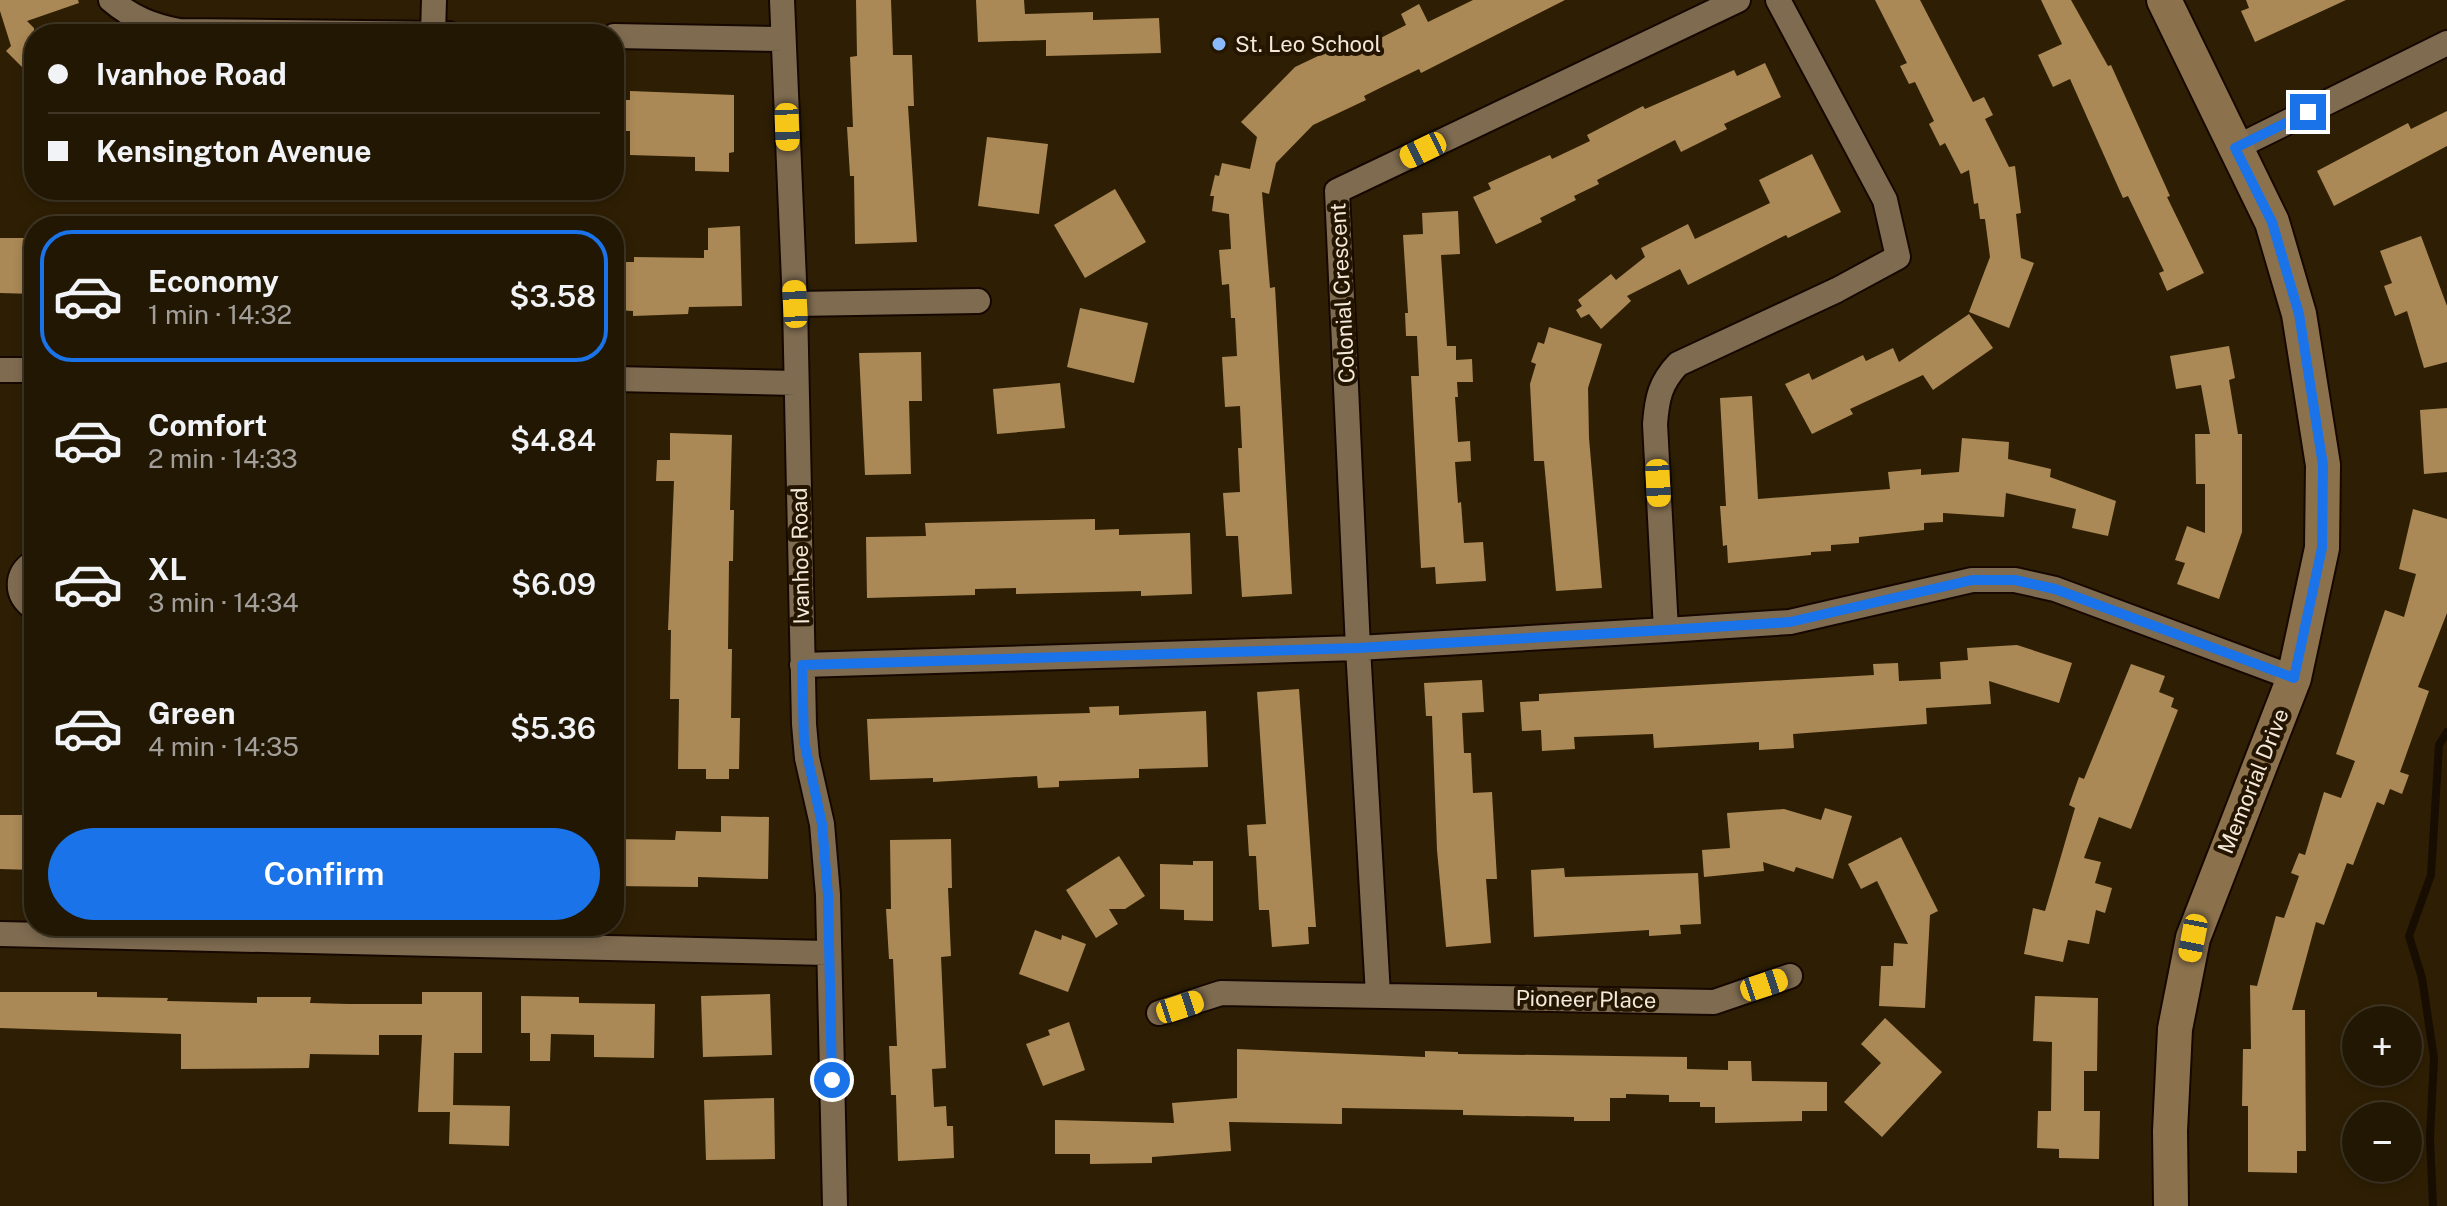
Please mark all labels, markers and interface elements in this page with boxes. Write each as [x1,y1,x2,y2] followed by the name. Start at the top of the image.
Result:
[1235,31,1381,57] place label: St. Leo School
[1210,35,1228,53] marker: St. Leo School
[96,56,287,92] text: Ivanhoe Road
[2290,94,2326,130] route end
[774,103,800,151] car
[1396,129,1450,171] car
[96,133,371,169] text: Kensington Avenue
[1324,202,1360,384] street label: Colonial Crescent
[52,260,124,332] icon: car
[148,263,279,299] text: Economy
[509,278,596,314] text: $3.58
[782,279,808,329] car
[148,299,292,330] text: 1 min · 14:32
[52,404,124,476] icon: car
[148,407,267,443] text: Comfort
[510,422,596,458] text: $4.84
[148,443,298,474] text: 2 min · 14:33
[1645,458,1671,508] car
[786,487,814,625] street label: Ivanhoe Road
[52,548,124,620] icon: car
[148,551,187,587] text: XL
[511,566,596,602] text: $6.09
[148,587,299,618] text: 3 min · 14:34
[52,692,124,764] icon: car
[148,695,235,731] text: Green
[2212,705,2294,857] street label: Memorial Drive
[510,710,596,746] text: $5.36
[148,731,299,762] text: 4 min · 14:35
[48,828,600,920] button: Confirm
[2177,912,2209,964] car
[1737,966,1791,1004] car
[1516,985,1656,1013] street label: Pioneer Place
[1153,988,1207,1026] car
[2342,1006,2422,1182] map controls
[2342,1006,2422,1086] button: +
[814,1062,850,1098] route start
[2342,1102,2422,1182] button: −

